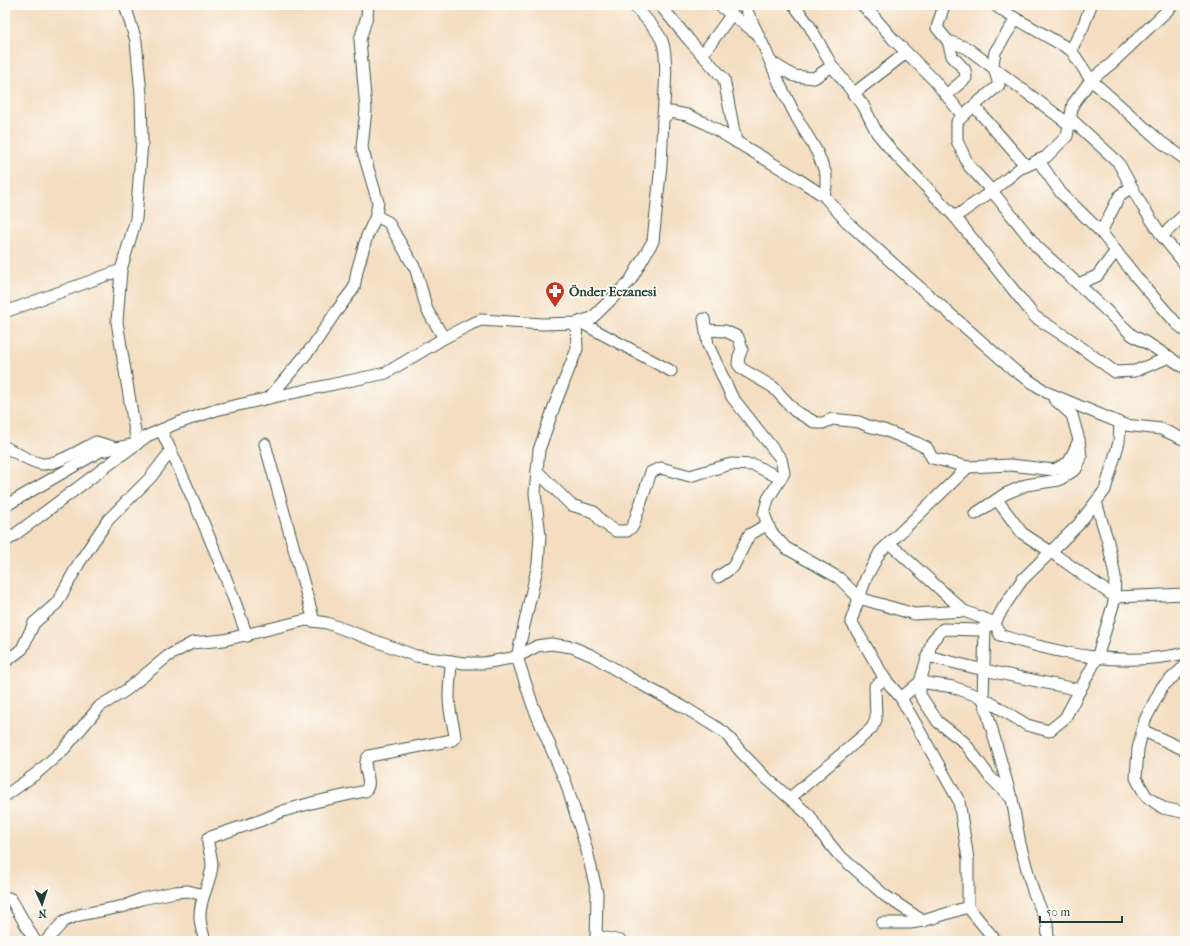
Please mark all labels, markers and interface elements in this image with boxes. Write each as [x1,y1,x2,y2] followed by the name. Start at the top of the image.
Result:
[544,280,566,308] pharmacy icon: Önder Eczanesi
[569,284,657,299] place label: Önder Eczanesi
[22,884,62,924] north arrow
[1040,898,1122,924] scale bar
[1046,905,1070,919] text: 50 m
[37,907,47,920] text: N

